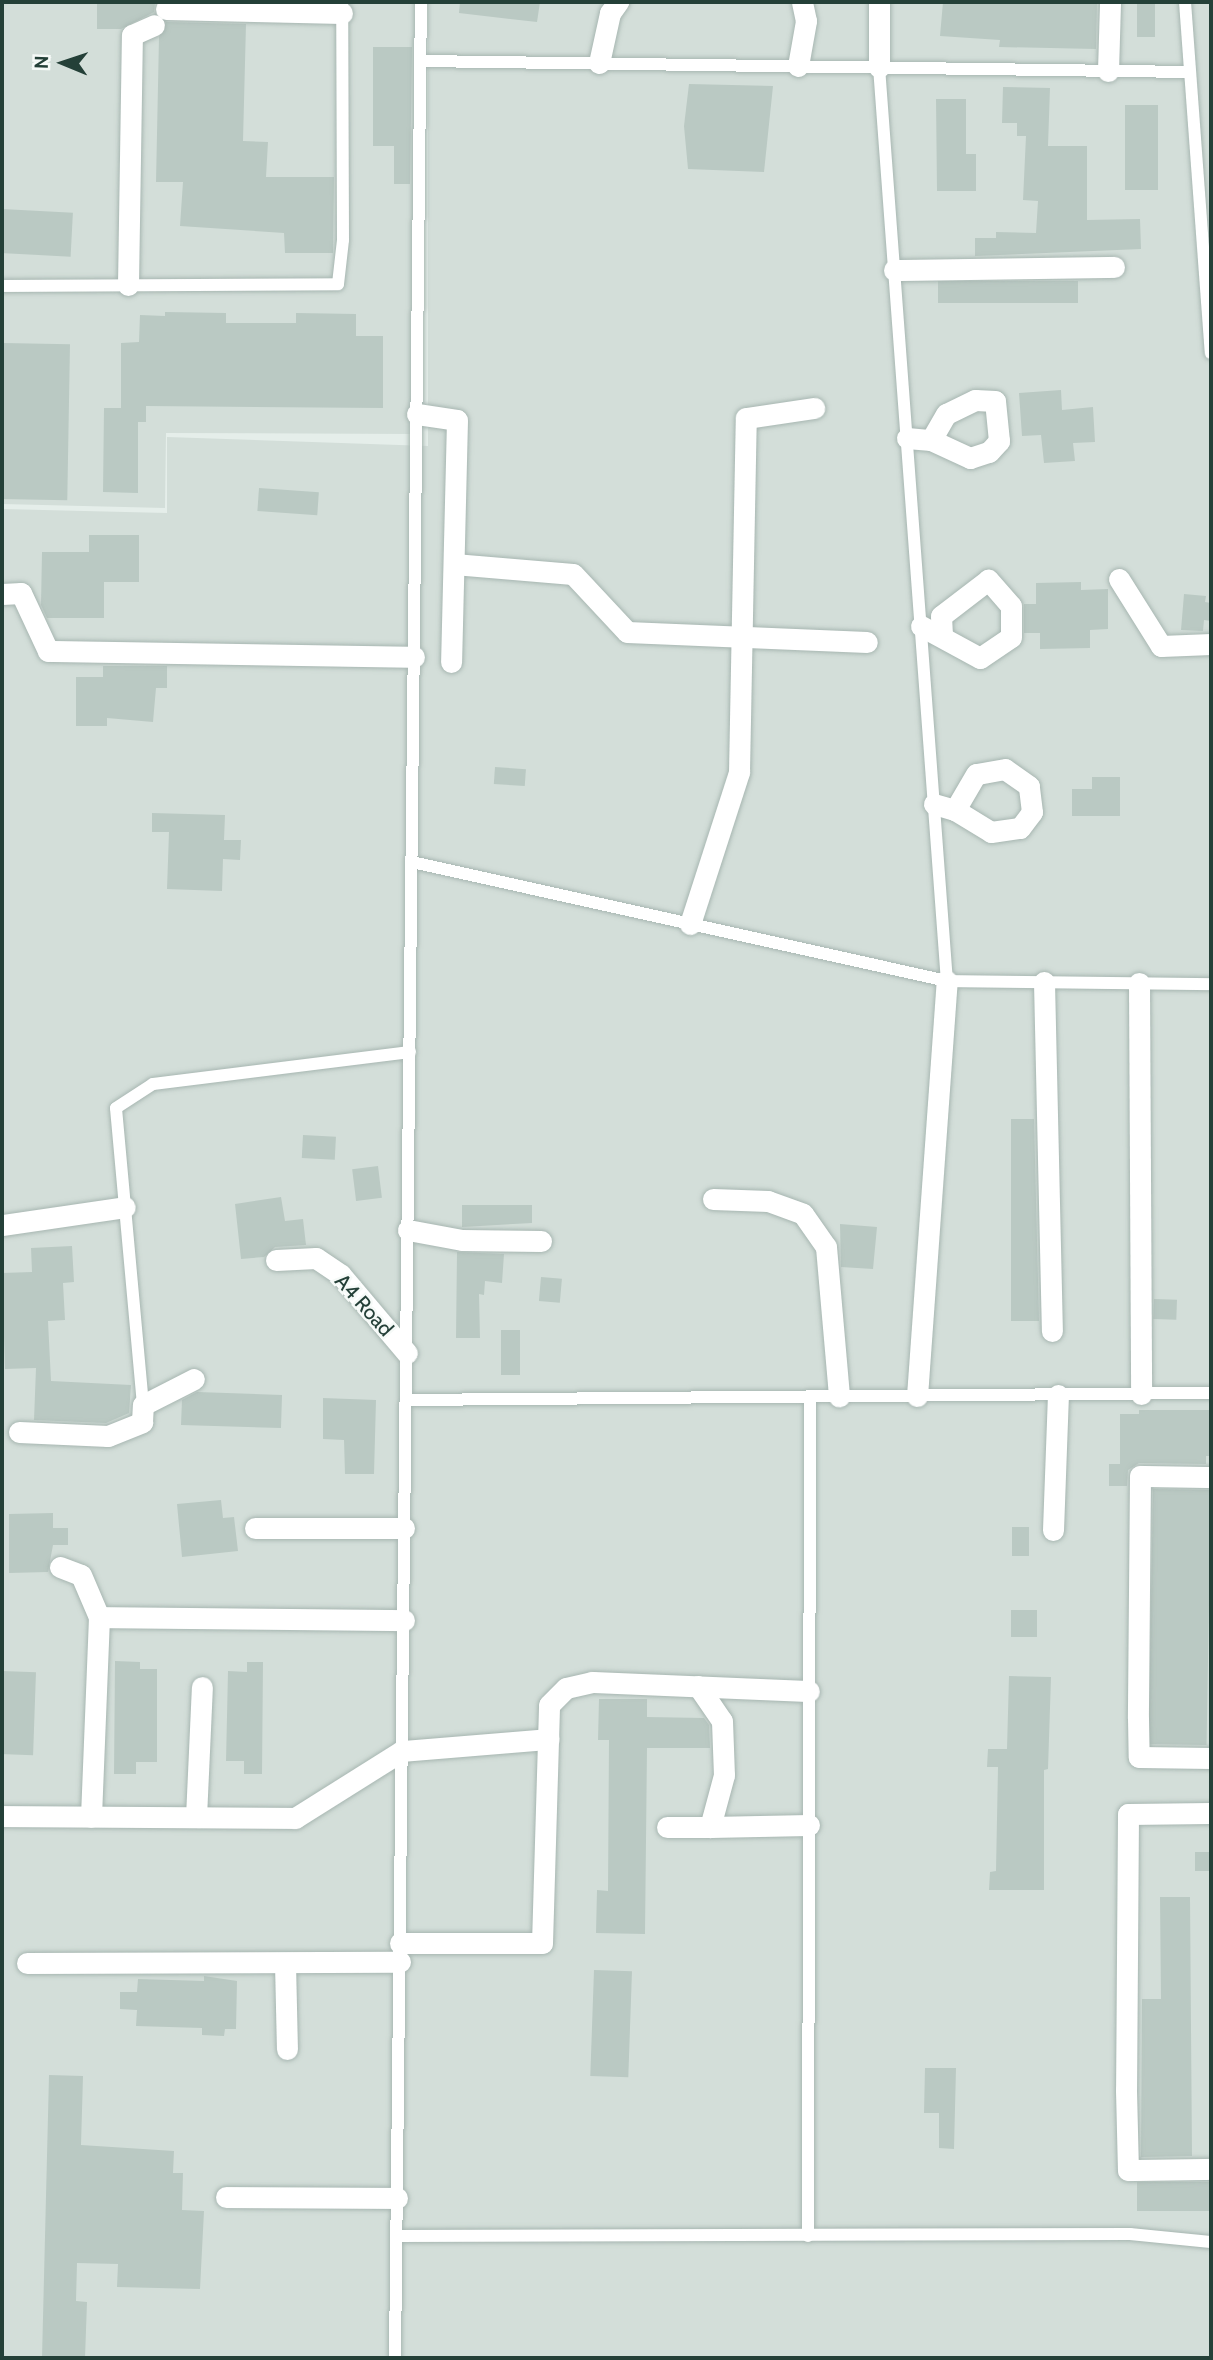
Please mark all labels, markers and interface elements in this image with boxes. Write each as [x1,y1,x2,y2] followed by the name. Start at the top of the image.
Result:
[28,28,98,98] north arrow
[30,55,53,69] text: N
[329,1269,399,1341] street label: A4 Road

